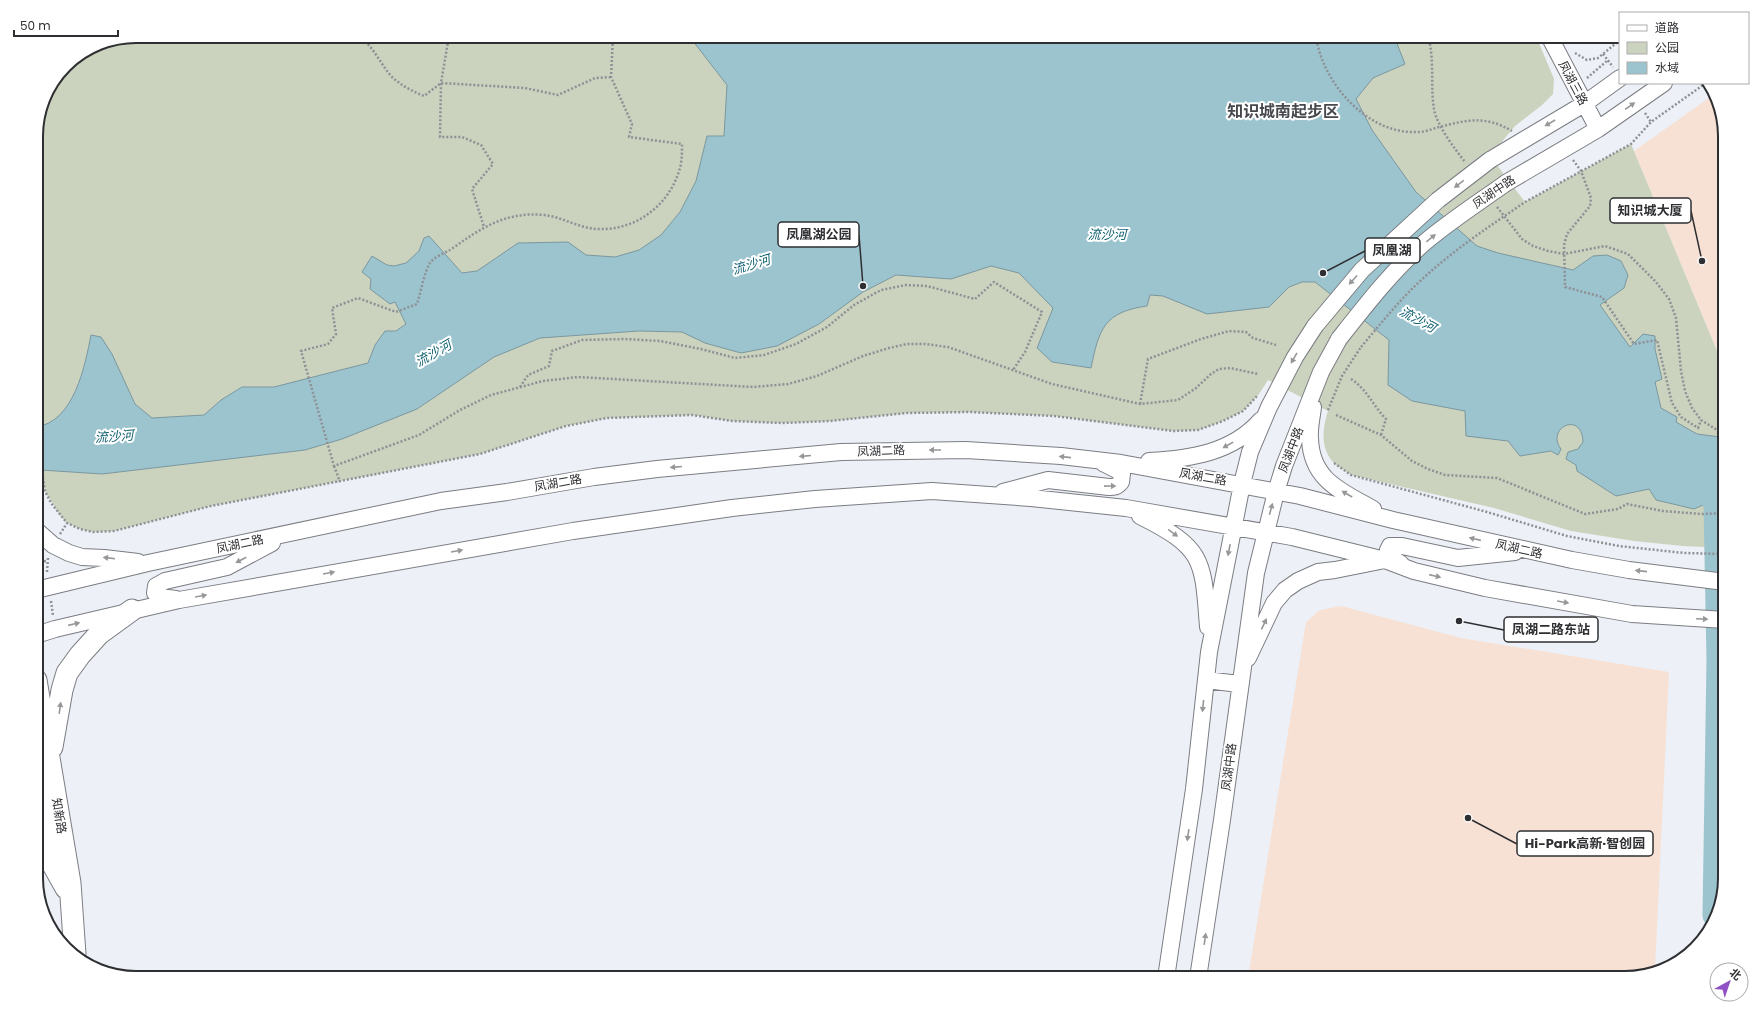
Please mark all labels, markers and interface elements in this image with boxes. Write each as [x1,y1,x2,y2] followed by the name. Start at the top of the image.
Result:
[14,12,118,38] scale bar
[1619,12,1749,84] legend
[20,17,51,34] text: 50 m
[1655,19,1679,36] text: 道路
[1655,39,1679,56] text: 公园
[1555,58,1592,108] street label: 凤湖三路
[1655,59,1679,76] text: 水域
[1227,100,1339,123] district label: 知识城南起步区
[1624,103,1635,110] one-way arrow
[1544,120,1556,127] one-way arrow
[1469,171,1518,212] street label: 凤湖中路
[1454,179,1465,188] one-way arrow
[1610,198,1691,223] callout: 知识城大厦
[1617,201,1683,220] text: 知识城大厦
[778,222,859,247] callout: 凤凰湖公园
[786,225,852,244] text: 凤凰湖公园
[1087,225,1129,244] water label: 流沙河
[1425,234,1436,242] one-way arrow
[1365,238,1420,263] callout: 凤凰湖
[1372,241,1412,260] text: 凤凰湖
[730,249,775,279] water label: 流沙河
[1348,275,1357,286] one-way arrow
[1396,302,1442,339] water label: 流沙河
[412,334,457,371] water label: 流沙河
[1291,353,1297,364] one-way arrow
[1274,424,1307,475] street label: 凤湖中路
[94,425,137,447] water label: 流沙河
[857,441,905,460] street label: 凤湖二路
[1222,442,1234,448] one-way arrow
[928,447,941,453] one-way arrow
[799,452,811,459] one-way arrow
[1059,453,1071,460] one-way arrow
[670,464,682,470] one-way arrow
[1178,464,1228,489] street label: 凤湖二路
[533,470,583,495] street label: 凤湖二路
[1104,483,1117,489] one-way arrow
[1341,491,1353,498] one-way arrow
[1268,503,1274,515] one-way arrow
[1167,529,1178,538] one-way arrow
[215,530,265,557] street label: 凤湖二路
[1469,535,1481,541] one-way arrow
[1494,535,1544,562] street label: 凤湖二路
[1225,544,1231,556] one-way arrow
[451,548,463,554] one-way arrow
[103,555,115,562] one-way arrow
[235,556,246,563] one-way arrow
[1635,568,1647,575] one-way arrow
[323,570,335,576] one-way arrow
[1429,574,1441,580] one-way arrow
[194,593,207,599] one-way arrow
[1557,599,1569,605] one-way arrow
[1696,615,1708,622] one-way arrow
[1262,617,1268,629] one-way arrow
[1504,617,1598,642] callout: 凤湖二路东站
[1512,620,1590,639] text: 凤湖二路东站
[68,621,80,627] one-way arrow
[1200,700,1206,712] one-way arrow
[57,702,63,714] one-way arrow
[1217,742,1240,792] street label: 凤湖中路
[48,797,71,835] street label: 知新路
[1185,829,1191,841] one-way arrow
[1517,831,1653,856] callout: Hi-Park高新·智创园
[1525,834,1645,853] text: Hi-Park高新·智创园
[1202,933,1208,946] one-way arrow
[1709,962,1749,1002] north arrow
[1726,965,1745,984] text: 北

